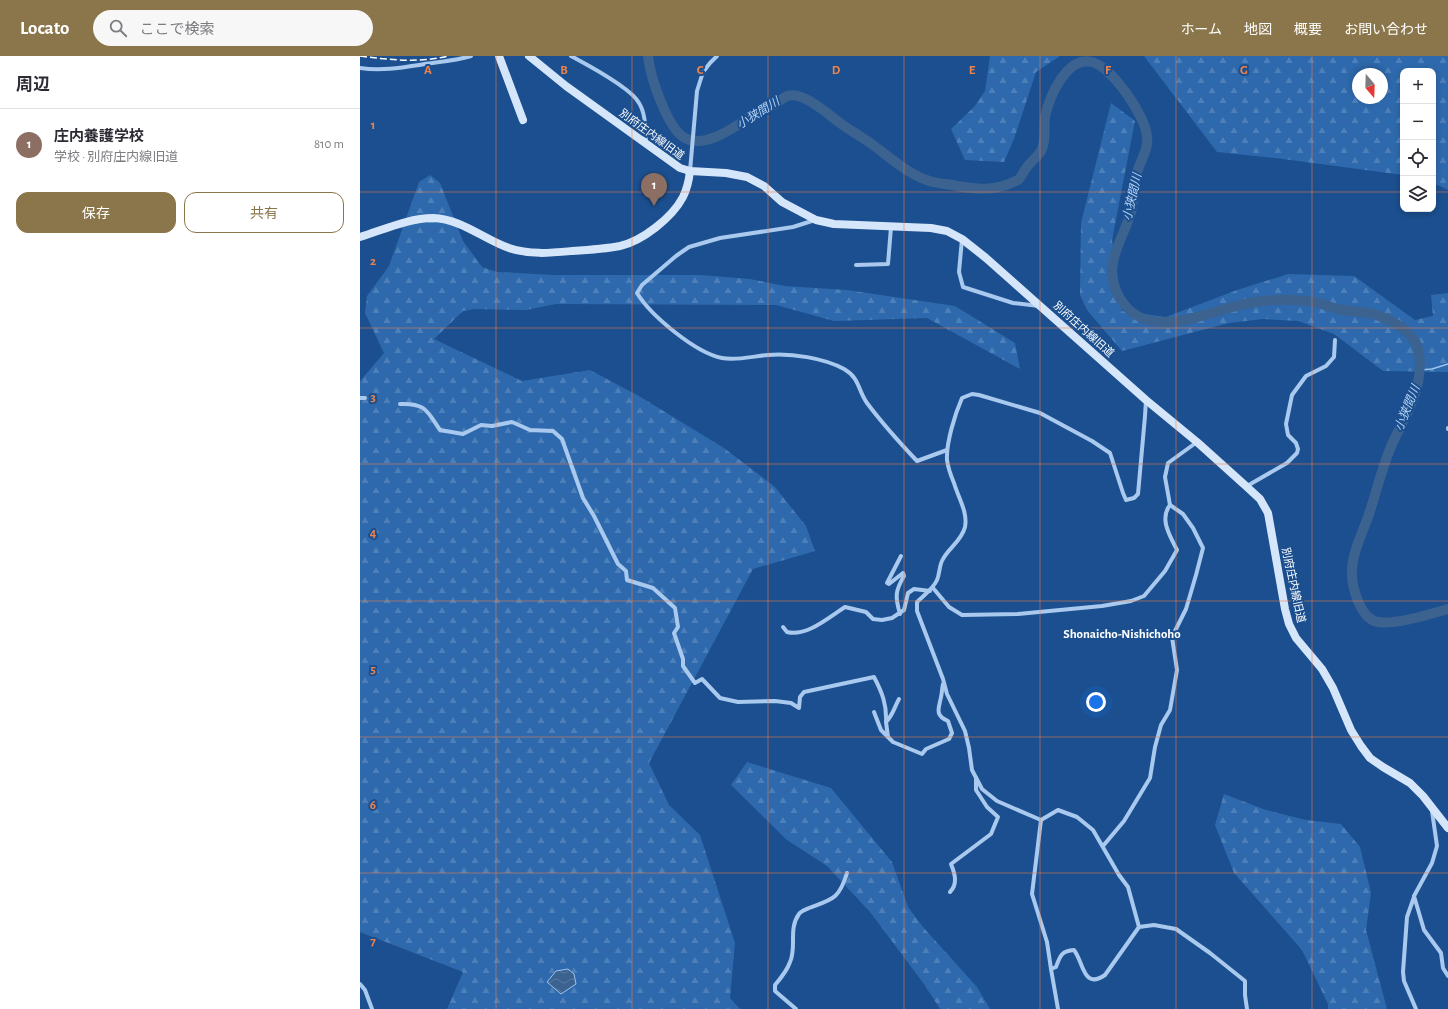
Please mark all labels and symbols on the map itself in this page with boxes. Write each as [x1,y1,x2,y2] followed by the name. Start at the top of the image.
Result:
[424,64,432,77] text: A
[560,64,568,77] text: B
[697,64,704,77] text: C
[832,64,841,77] text: D
[969,64,976,77] text: E
[1105,64,1112,77] text: F
[1240,64,1248,77] text: G
[1352,68,1388,104] north arrow
[734,93,783,131] water label: 小狭間川
[617,107,687,161] street label: 別府庄内線旧道
[371,119,375,132] text: 1
[1120,170,1144,222] water label: 小狭間川
[641,173,667,206] pin: 1
[370,255,376,268] text: 2
[1051,299,1117,359] street label: 別府庄内線旧道
[1392,381,1422,433] water label: 小狭間川
[370,391,376,404] text: 3
[370,527,377,540] text: 4
[1280,546,1308,624] street label: 別府庄内線旧道
[1063,628,1181,641] district label: Shonaicho-Nishichoho
[370,663,376,676] text: 5
[1086,692,1106,712] your location
[370,799,376,812] text: 6
[370,935,376,948] text: 7

